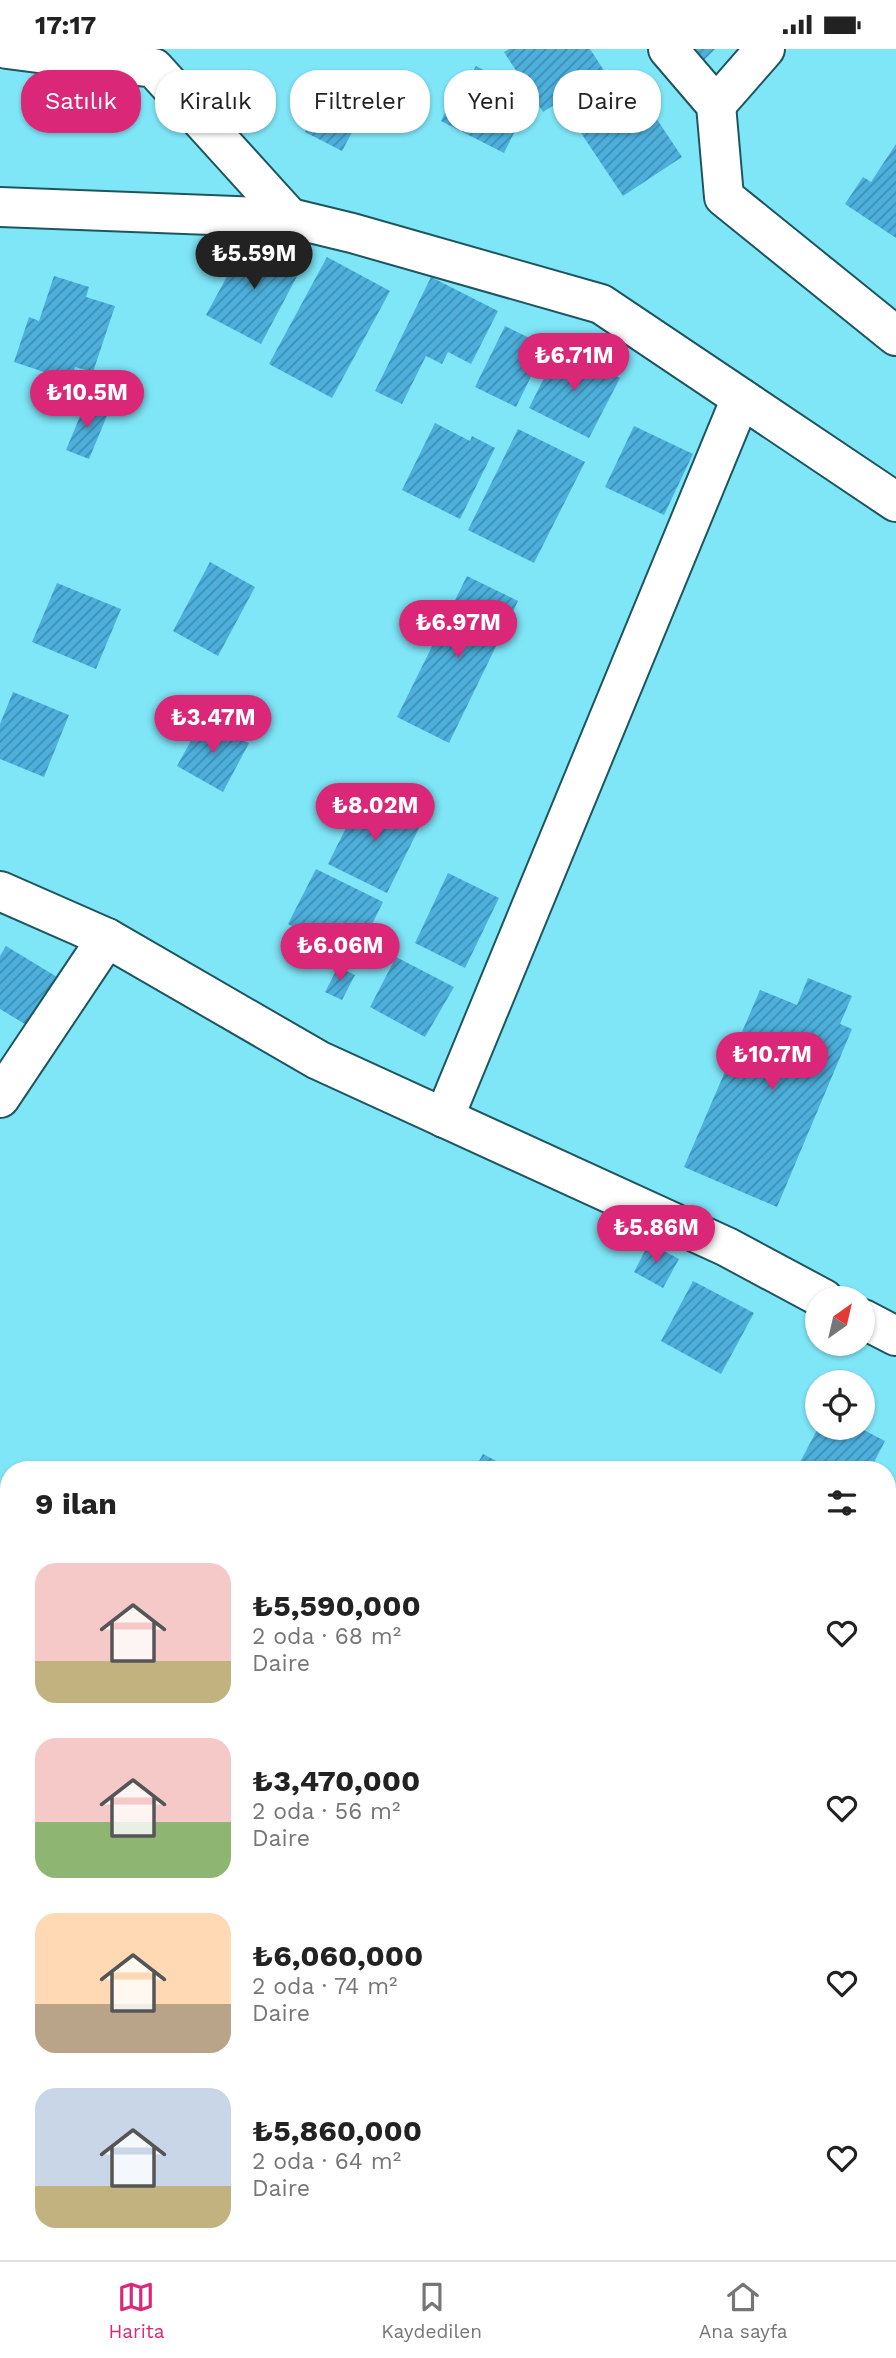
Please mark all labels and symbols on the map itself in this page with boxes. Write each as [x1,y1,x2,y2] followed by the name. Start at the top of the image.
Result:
[197,231,311,291] pin: ₺5.59M
[517,333,631,393] pin: ₺6.71M
[30,371,144,430] pin: ₺10.5M
[401,601,515,660] pin: ₺6.97M
[156,695,270,755] pin: ₺3.47M
[318,783,432,843] pin: ₺8.02M
[283,923,397,983] pin: ₺6.06M
[715,1033,829,1092] pin: ₺10.7M
[599,1205,713,1265] pin: ₺5.86M
[805,1286,875,1356] north arrow

